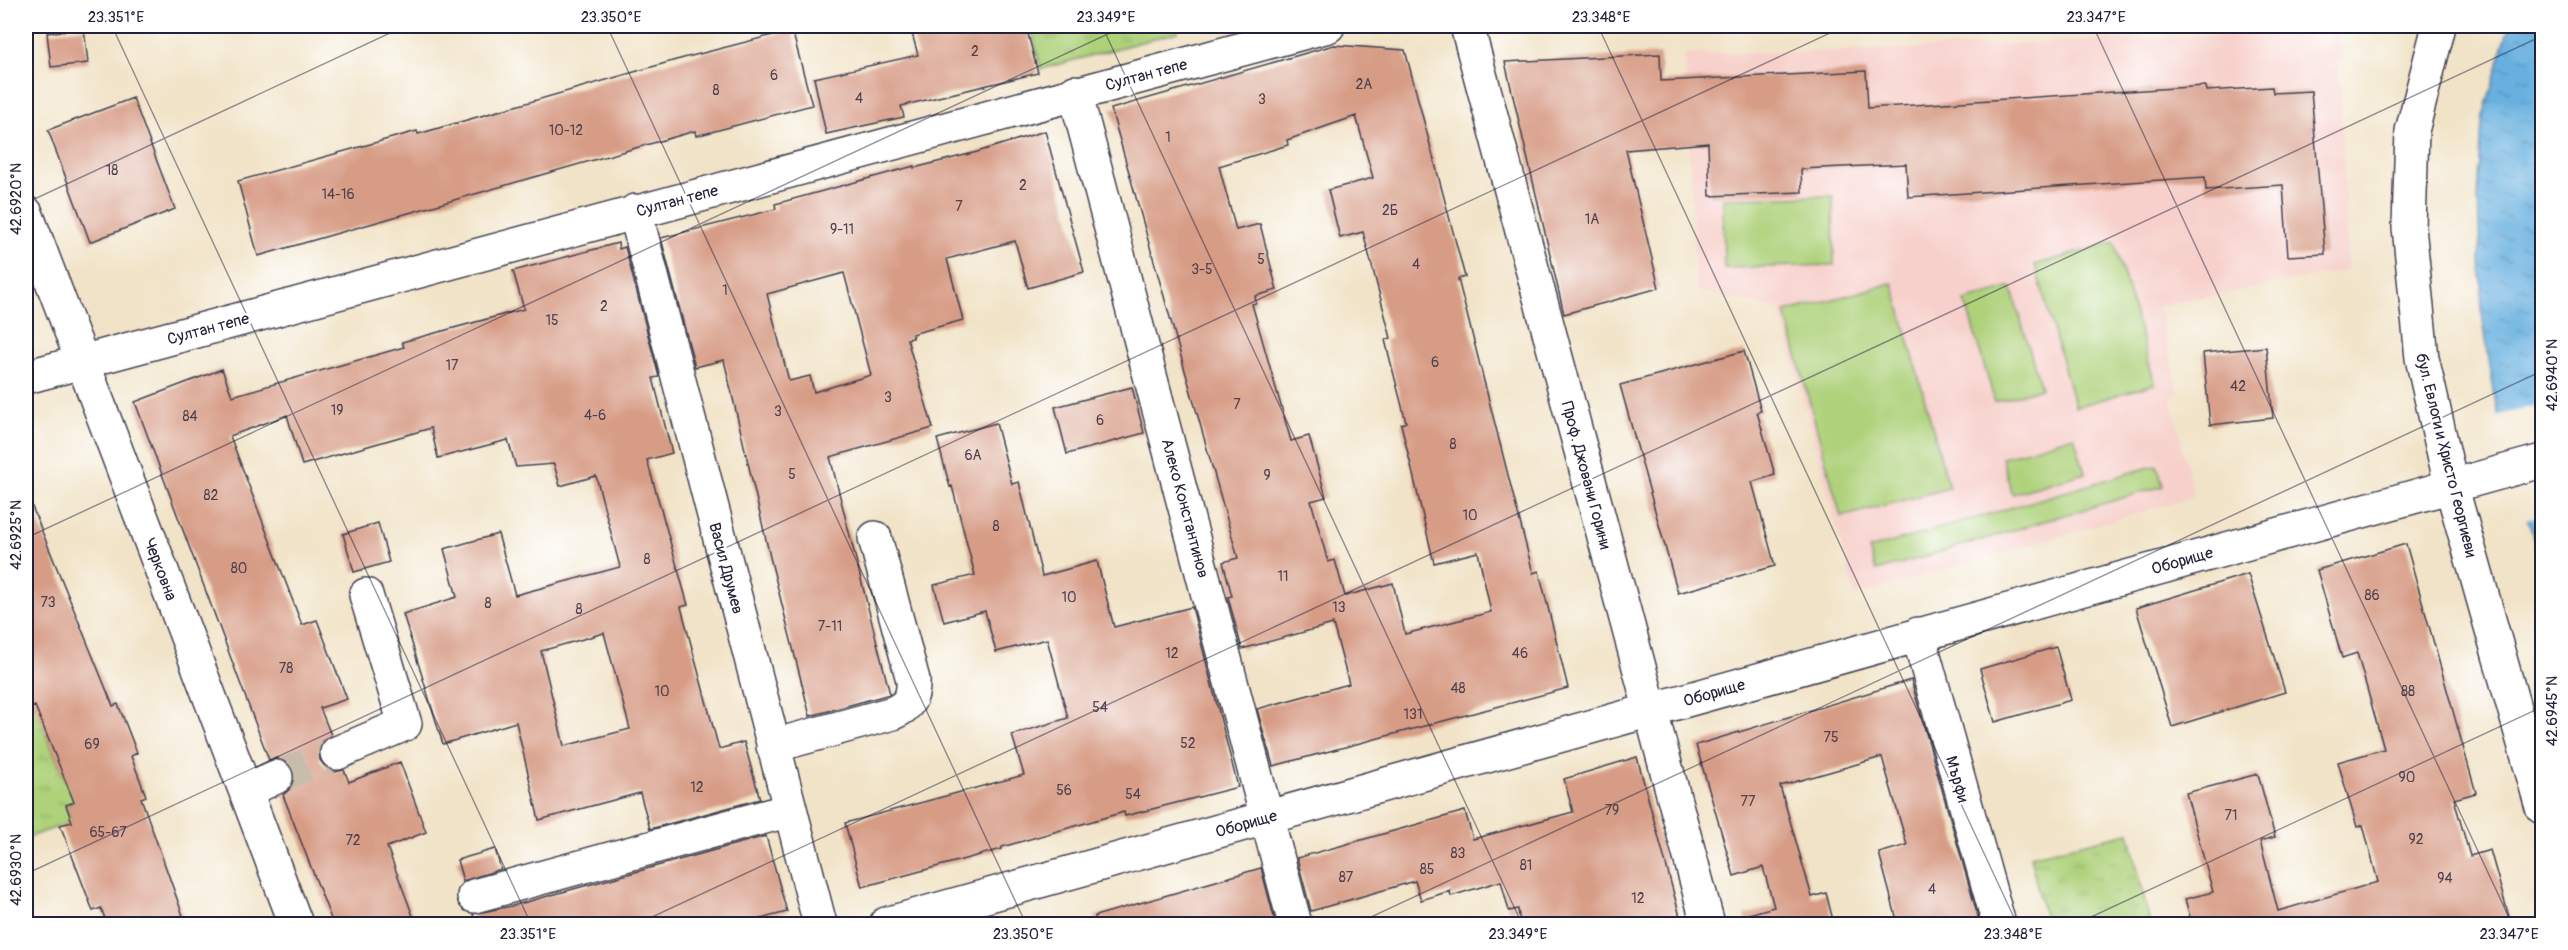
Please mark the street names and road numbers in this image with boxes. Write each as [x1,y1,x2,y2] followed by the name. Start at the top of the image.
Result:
[1103,54,1190,95] street label: Султан тепе
[634,180,721,221] street label: Султан тепе
[165,308,252,349] street label: Султан тепе
[2411,351,2481,559] street label: бул. Евлоги и Христо Георгиеви
[1557,399,1615,551] street label: Проф. Джовани Горини
[1157,436,1213,580] street label: Алеко Константинов
[704,520,748,616] street label: Васил Друмев
[139,535,181,603] street label: Черковна
[2149,543,2216,579] street label: Оборище
[1681,675,1748,711] street label: Оборище
[1941,754,1973,805] street label: Мърфи
[1213,806,1280,842] street label: Оборище

